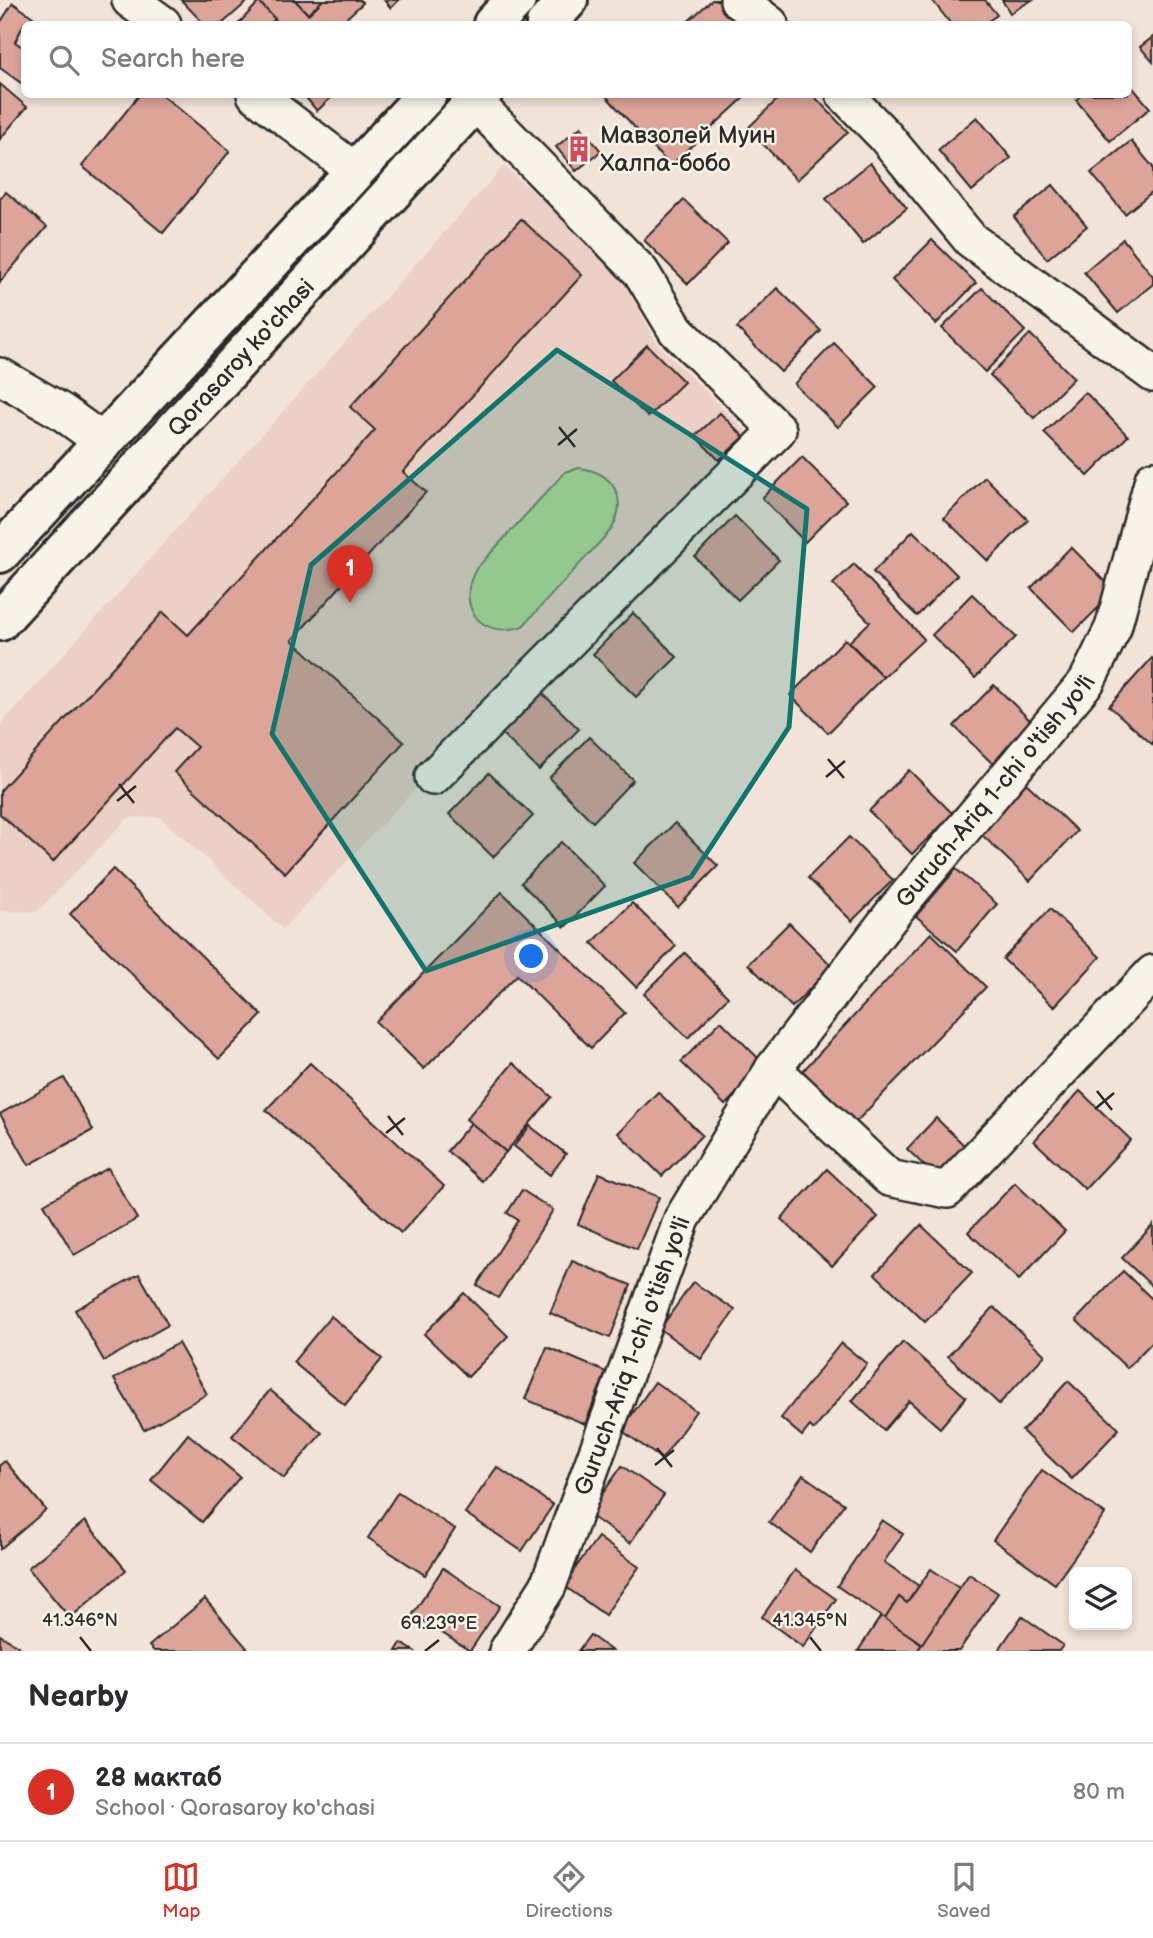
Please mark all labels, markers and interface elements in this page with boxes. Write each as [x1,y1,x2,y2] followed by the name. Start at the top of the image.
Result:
[21,21,1132,98] search box
[45,41,83,79] icon: search
[101,44,245,75] text: Search here
[600,121,776,178] place label: Мавзолей Муин Халпа-бобо
[564,134,594,164] building icon: Мавзолей Муин Халпа-бобо
[161,273,320,443] street label: Qorasaroy ko'chasi
[327,545,373,603] pin: 1
[889,671,1102,913] street label: Guruch-Ariq 1-chi o'tish yo'li
[514,939,548,973] your location
[568,1212,696,1499] street label: Guruch-Ariq 1-chi o'tish yo'li
[1069,1567,1132,1630] map controls
[1069,1567,1132,1630] button: layers
[42,1610,118,1631] text: 41.346°N
[772,1610,848,1631] text: 41.345°N
[401,1613,478,1634] text: 69.239°E
[28,1679,128,1715] text: Nearby
[95,1763,222,1794] text: 28 мактаб
[46,1778,56,1806] text: 1
[1073,1778,1125,1806] text: 80 m
[95,1794,375,1822] text: School · Qorasaroy ko'chasi
[162,1858,201,1923] tab: Map
[525,1858,613,1923] tab: Directions
[937,1858,991,1923] tab: Saved

